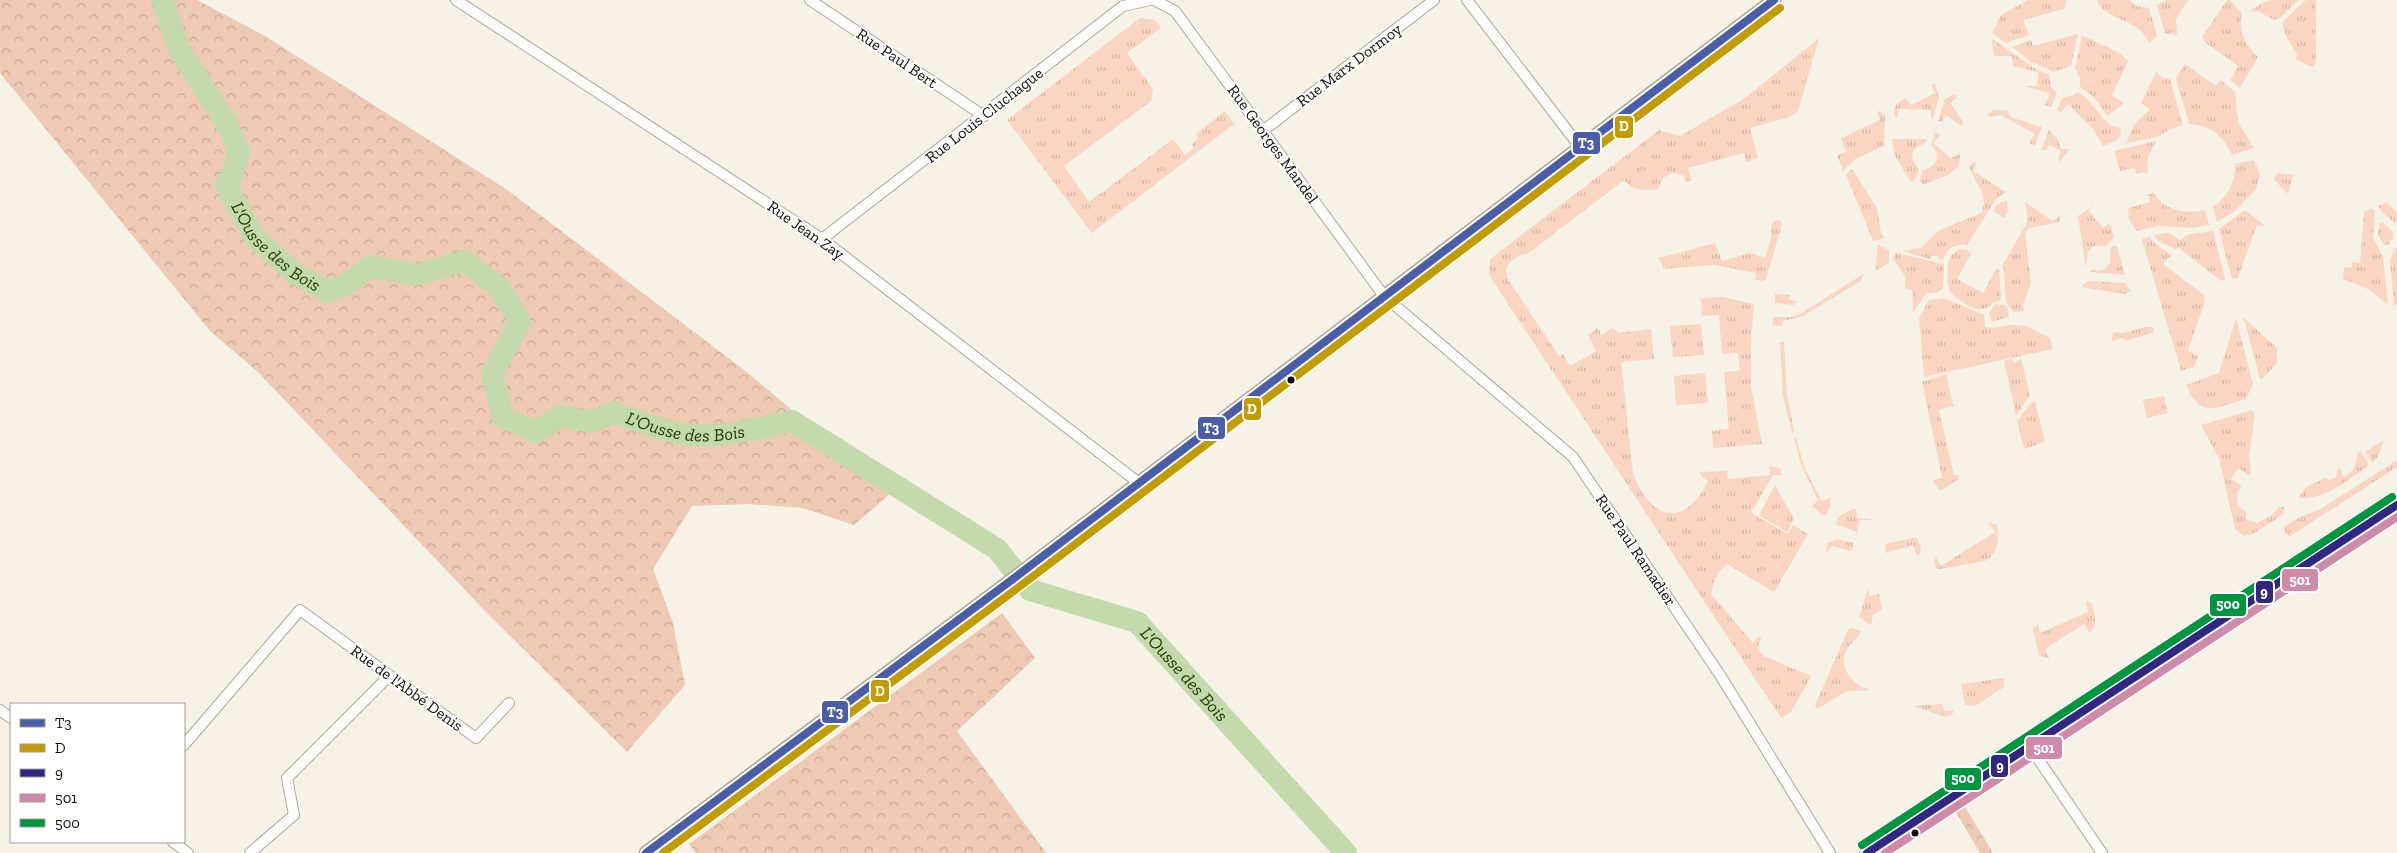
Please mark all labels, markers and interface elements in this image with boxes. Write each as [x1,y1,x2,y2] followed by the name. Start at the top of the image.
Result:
[1293,19,1406,111] street label: Rue Marx Dormoy
[853,24,941,92] street label: Rue Paul Bert
[921,63,1047,167] street label: Rue Louis Cluchague
[1224,81,1322,207] street label: Rue Georges Mandel
[1614,115,1634,139] line badge: D
[1619,118,1629,135] text: D
[1572,131,1601,155] line badge: T3
[1578,135,1595,152] text: T3
[764,197,849,264] street label: Rue Jean Zay
[226,198,324,296] water label: L'Ousse des Bois
[1286,375,1296,385] unlabelled marker
[1243,397,1262,421] line badge: D
[1247,401,1257,418] text: D
[623,407,747,447] water label: L'Ousse des Bois
[1197,416,1226,440] line badge: T3
[1203,420,1220,437] text: T3
[1592,491,1680,610] street label: Rue Paul Ramadier
[2281,568,2319,592] line badge: 501
[2289,572,2311,589] text: 501
[2255,580,2274,604] line badge: 9
[2260,584,2268,601] text: 9
[2209,593,2247,617] line badge: 500
[2216,596,2240,613] text: 500
[1136,622,1233,726] water label: L'Ousse des Bois
[347,641,467,735] street label: Rue de l'Abbé Denis
[870,679,890,703] line badge: D
[875,683,885,700] text: D
[821,700,849,724] line badge: T3
[10,703,185,843] legend
[827,704,844,721] text: T3
[55,714,72,732] text: T3
[2025,736,2063,760] line badge: 501
[55,739,66,757] text: D
[2033,740,2055,757] text: 501
[1990,754,2009,778] line badge: 9
[1996,758,2004,775] text: 9
[55,764,63,782] text: 9
[1944,767,1982,791] line badge: 500
[1951,770,1975,787] text: 500
[55,789,77,807] text: 501
[55,814,80,832] text: 500
[1910,828,1920,838] unlabelled marker

